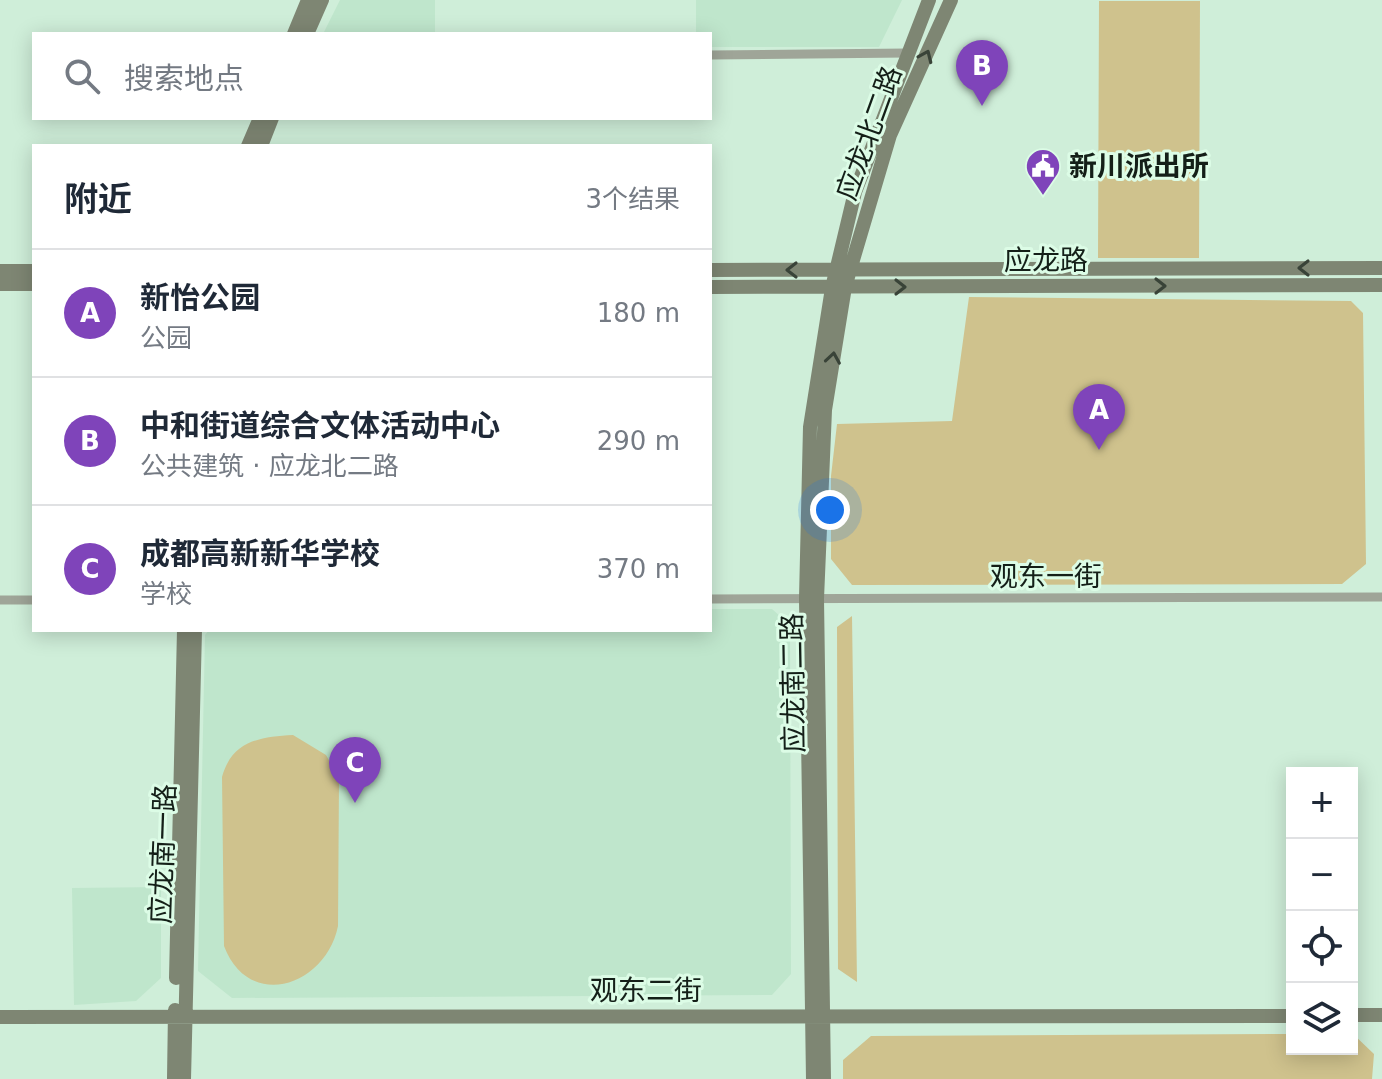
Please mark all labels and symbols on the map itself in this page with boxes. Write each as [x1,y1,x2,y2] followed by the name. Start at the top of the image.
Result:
[956,40,1008,106] pin: B
[916,50,932,64] one-way arrow
[830,62,908,204] street label: 应龙北二路
[1024,147,1062,197] public building icon: 新川派出所
[1069,150,1209,183] place label: 新川派出所
[1004,244,1088,277] street label: 应龙路
[1297,259,1310,277] one-way arrow
[785,261,798,279] one-way arrow
[1154,277,1167,295] one-way arrow
[894,278,907,296] one-way arrow
[824,351,841,365] one-way arrow
[1073,384,1125,450] pin: A
[810,490,850,530] your location
[990,560,1102,593] street label: 观东一街
[775,613,811,753] street label: 应龙南二路
[329,737,381,803] pin: C
[144,783,182,925] street label: 应龙南一路
[590,974,702,1007] street label: 观东二街

